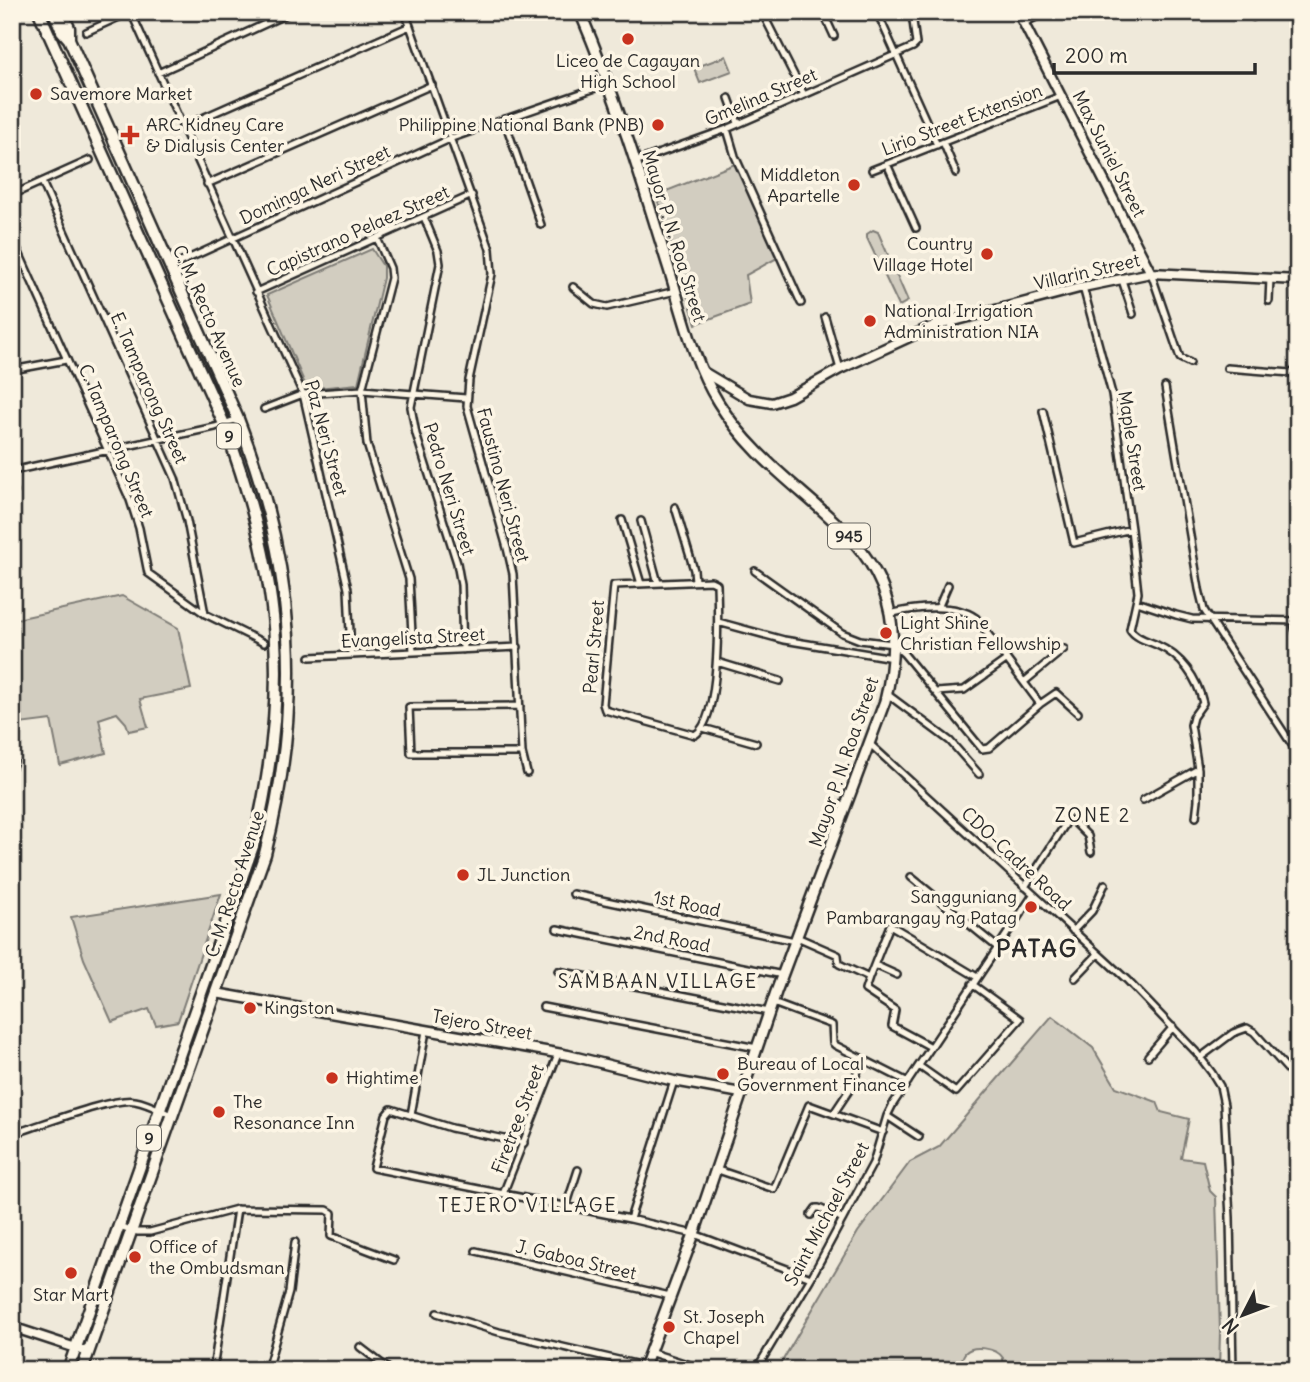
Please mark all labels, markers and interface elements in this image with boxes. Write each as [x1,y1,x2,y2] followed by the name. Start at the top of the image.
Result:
[620,31,636,47] marker: Liceo de Cagayan High School
[1054,32,1256,76] scale bar
[1065,42,1128,69] text: 200 m
[556,49,700,93] place label: Liceo de Cagayan High School
[701,63,820,130] street label: Gmelina Street
[878,78,1045,161] street label: Lirio Street Extension
[50,82,192,105] place label: Savemore Market
[28,86,44,102] marker: Savemore Market
[1068,87,1151,221] street label: Max Suniel Street
[146,113,285,157] place label: ARC Kidney Care & Dialysis Center
[398,113,644,136] place label: Philippine National Bank (PNB)
[650,117,666,133] marker: Philippine National Bank (PNB)
[120,125,140,145] marker: ARC Kidney Care & Dialysis Center
[236,140,394,230] street label: Dominga Neri Street
[637,147,712,324] street label: Mayor P. N. Roa Street
[760,163,840,207] place label: Middleton Apartelle
[846,177,862,193] marker: Middleton Apartelle
[263,180,453,281] street label: Capistrano Pelaez Street
[873,232,973,276] place label: Country Village Hotel
[168,241,251,390] street label: C. M. Recto Avenue
[979,246,995,262] marker: Country Village Hotel
[1032,248,1142,295] street label: Villarin Street
[884,299,1039,343] place label: National Irrigation Administration NIA
[106,308,193,467] street label: E. Tamparong Street
[862,313,878,329] marker: National Irrigation Administration NIA
[74,360,159,521] street label: C. Tamparong Street
[300,377,353,498] street label: Paz Neri Street
[1113,389,1152,493] street label: Maple Street
[472,405,535,565] street label: Faustino Neri Street
[418,420,481,558] street label: Pedro Neri Street
[217,424,241,448] road number: 9
[828,524,870,548] road number: 945
[578,599,609,695] street label: Pearl Street
[900,611,1061,655] place label: Light Shine Christian Fellowship
[340,622,486,653] street label: Evangelista Street
[878,625,894,641] marker: Light Shine Christian Fellowship
[804,674,883,850] street label: Mayor P. N. Roa Street
[957,802,1076,916] street label: CDO-Cadre Road
[1055,803,1131,827] district label: ZONE 2
[200,807,269,960] street label: C. M. Recto Avenue
[477,863,570,886] place label: JL Junction
[455,867,471,883] marker: JL Junction
[652,885,723,922] street label: 1st Road
[826,885,1017,929] place label: Sangguniang Pambarangay ng Patag
[1023,899,1039,915] marker: Sangguniang Pambarangay ng Patag
[632,920,713,957] street label: 2nd Road
[996,933,1078,963] district label: PATAG
[558,969,758,993] district label: SAMBAAN VILLAGE
[264,996,334,1019] place label: Kingston
[242,1000,258,1016] marker: Kingston
[430,1004,534,1045] street label: Tejero Street
[737,1052,906,1096] place label: Bureau of Local Government Finance
[486,1061,549,1177] street label: Firetree Street
[346,1066,419,1089] place label: Hightime
[715,1066,731,1082] marker: Bureau of Local Government Finance
[324,1070,340,1086] marker: Hightime
[233,1090,355,1134] place label: The Resonance Inn
[211,1104,227,1120] marker: The Resonance Inn
[137,1126,161,1150] road number: 9
[779,1138,874,1289] street label: Saint Michael Street
[438,1193,618,1217] district label: TEJERO VILLAGE
[514,1234,639,1285] street label: J. Gaboa Street
[149,1235,285,1279] place label: Office of the Ombudsman
[127,1249,143,1265] marker: Office of the Ombudsman
[63,1265,79,1281] marker: Star Mart
[1208,1280,1278,1350] north arrow
[33,1283,109,1306] place label: Star Mart
[683,1305,765,1349] place label: St. Joseph Chapel
[1217,1313,1244,1339] text: N
[661,1319,677,1335] marker: St. Joseph Chapel

